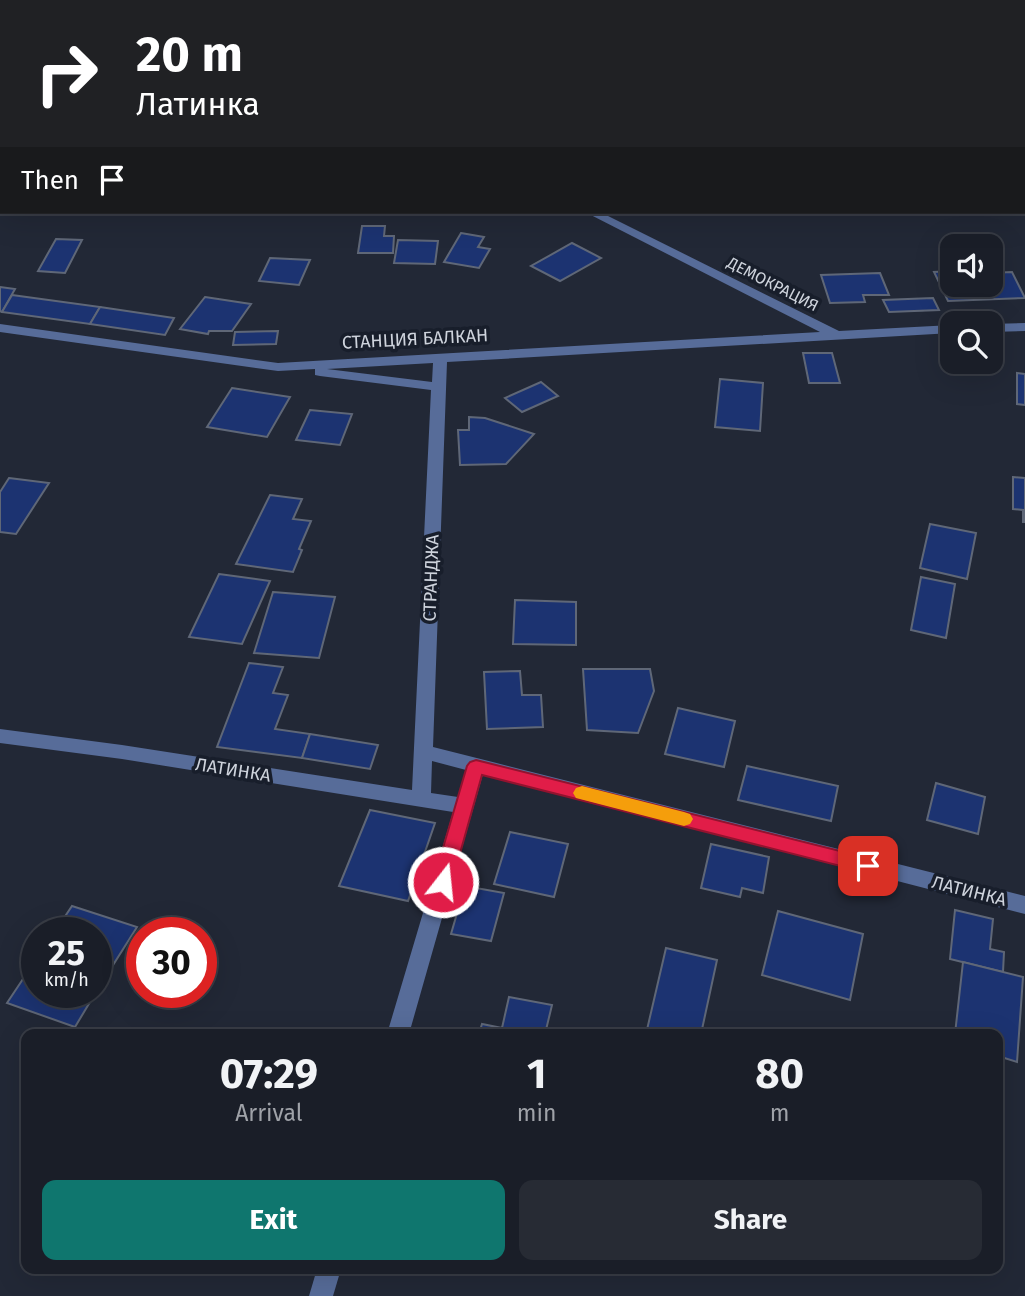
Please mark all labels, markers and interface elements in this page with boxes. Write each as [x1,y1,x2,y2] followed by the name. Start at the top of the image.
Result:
[136,25,243,84] text: 20 m
[21,28,112,119] icon: right
[136,85,260,123] text: Латинка
[93,161,131,199] icon: arrive
[21,165,79,196] text: Then
[940,234,1003,374] map controls
[940,234,1003,297] button: sound
[723,252,822,315] street label: ДЕМОКРАЦИЯ
[940,311,1003,374] button: search
[341,324,489,354] street label: СТАНЦИЯ БАЛКАН
[418,533,444,622] street label: СТРАНДЖА
[194,753,273,787] street label: ЛАТИНКА
[838,836,898,896] pin
[406,845,480,919] position arrow
[849,847,887,885] icon: arrive
[929,871,1009,911] street label: ЛАТИНКА
[126,917,217,1008] speed limit sign: 30
[48,932,85,974] text: 25
[44,969,89,991] text: km/h
[220,1049,318,1099] text: 07:29
[527,1049,546,1099] text: 1
[755,1049,804,1099] text: 80
[235,1099,303,1127] text: Arrival
[517,1099,556,1127] text: min
[770,1099,790,1127] text: m
[42,1180,505,1260] button: Exit
[519,1180,982,1260] button: Share

